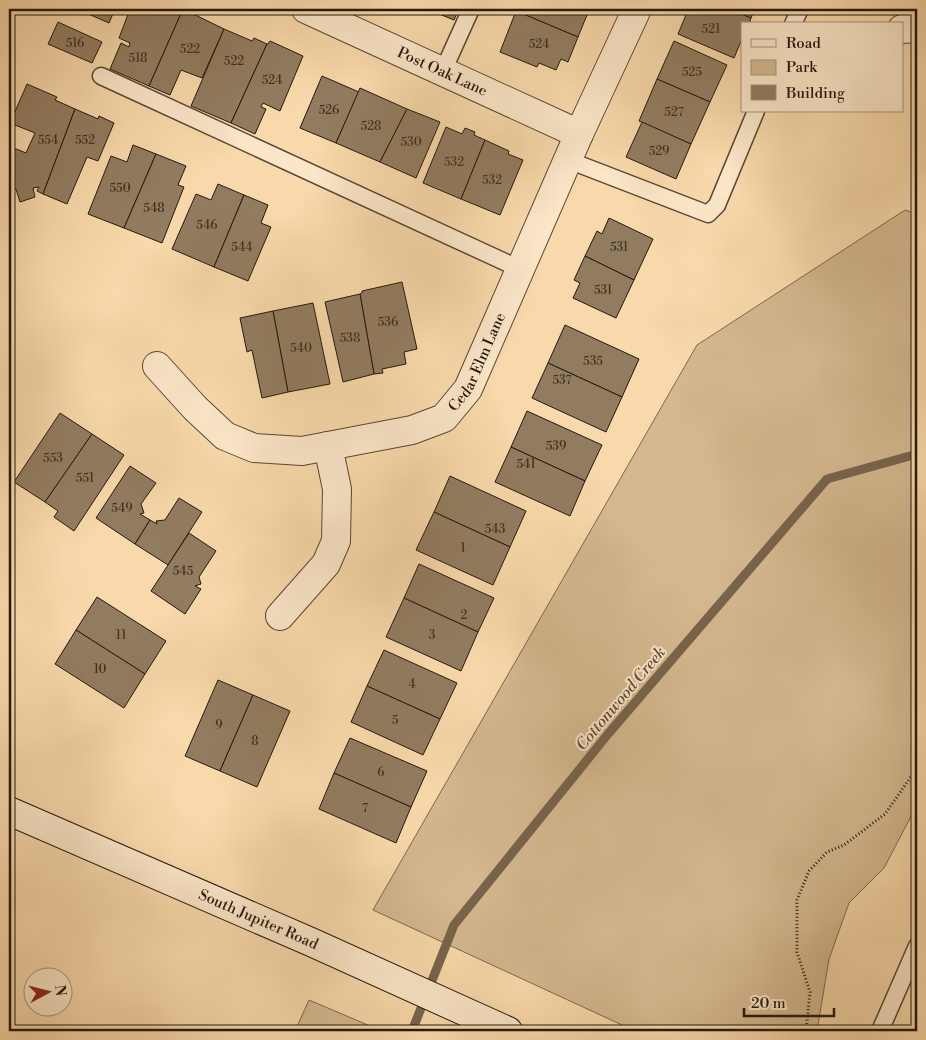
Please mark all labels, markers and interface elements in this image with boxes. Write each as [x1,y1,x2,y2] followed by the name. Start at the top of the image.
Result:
[702,22,721,37] house number: 521
[741,22,904,112] legend
[786,34,821,53] text: Road
[66,36,84,51] house number: 516
[529,37,549,52] house number: 524
[180,42,200,57] house number: 522
[394,43,490,101] street label: Post Oak Lane
[129,51,147,66] house number: 518
[224,54,244,69] house number: 522
[786,58,818,77] text: Park
[682,65,702,80] house number: 525
[262,73,282,88] house number: 524
[785,84,845,103] text: Building
[319,103,339,118] house number: 526
[664,105,684,120] house number: 527
[361,119,381,134] house number: 528
[38,133,58,148] house number: 554
[75,133,95,148] house number: 552
[400,135,422,150] house number: 530
[649,144,669,159] house number: 529
[444,155,464,170] house number: 532
[482,173,502,188] house number: 532
[109,181,131,196] house number: 550
[143,201,165,216] house number: 548
[196,218,218,233] house number: 546
[231,240,253,255] house number: 544
[610,240,629,255] house number: 531
[594,283,613,298] house number: 531
[444,310,510,416] street label: Cedar Elm Lane
[378,315,398,330] house number: 536
[340,331,360,346] house number: 538
[290,341,312,356] house number: 540
[583,354,603,369] house number: 535
[552,373,572,388] house number: 537
[546,439,566,454] house number: 539
[43,451,63,466] house number: 553
[516,457,536,472] house number: 541
[76,471,95,486] house number: 551
[111,501,133,516] house number: 549
[485,522,506,537] house number: 543
[460,541,466,556] house number: 1
[173,564,194,579] house number: 545
[461,608,468,623] house number: 2
[116,628,127,643] house number: 11
[429,628,436,643] house number: 3
[572,643,670,755] water label: Cottonwood Creek
[94,662,106,677] house number: 10
[408,677,416,692] house number: 4
[392,713,399,728] house number: 5
[215,718,223,733] house number: 9
[251,734,259,749] house number: 8
[377,765,385,780] house number: 6
[362,801,368,816] house number: 7
[195,885,322,954] street label: South Jupiter Road
[22,968,72,1018] north arrow
[50,984,70,997] text: N
[744,985,834,1017] scale bar
[751,994,786,1013] text: 20 m

